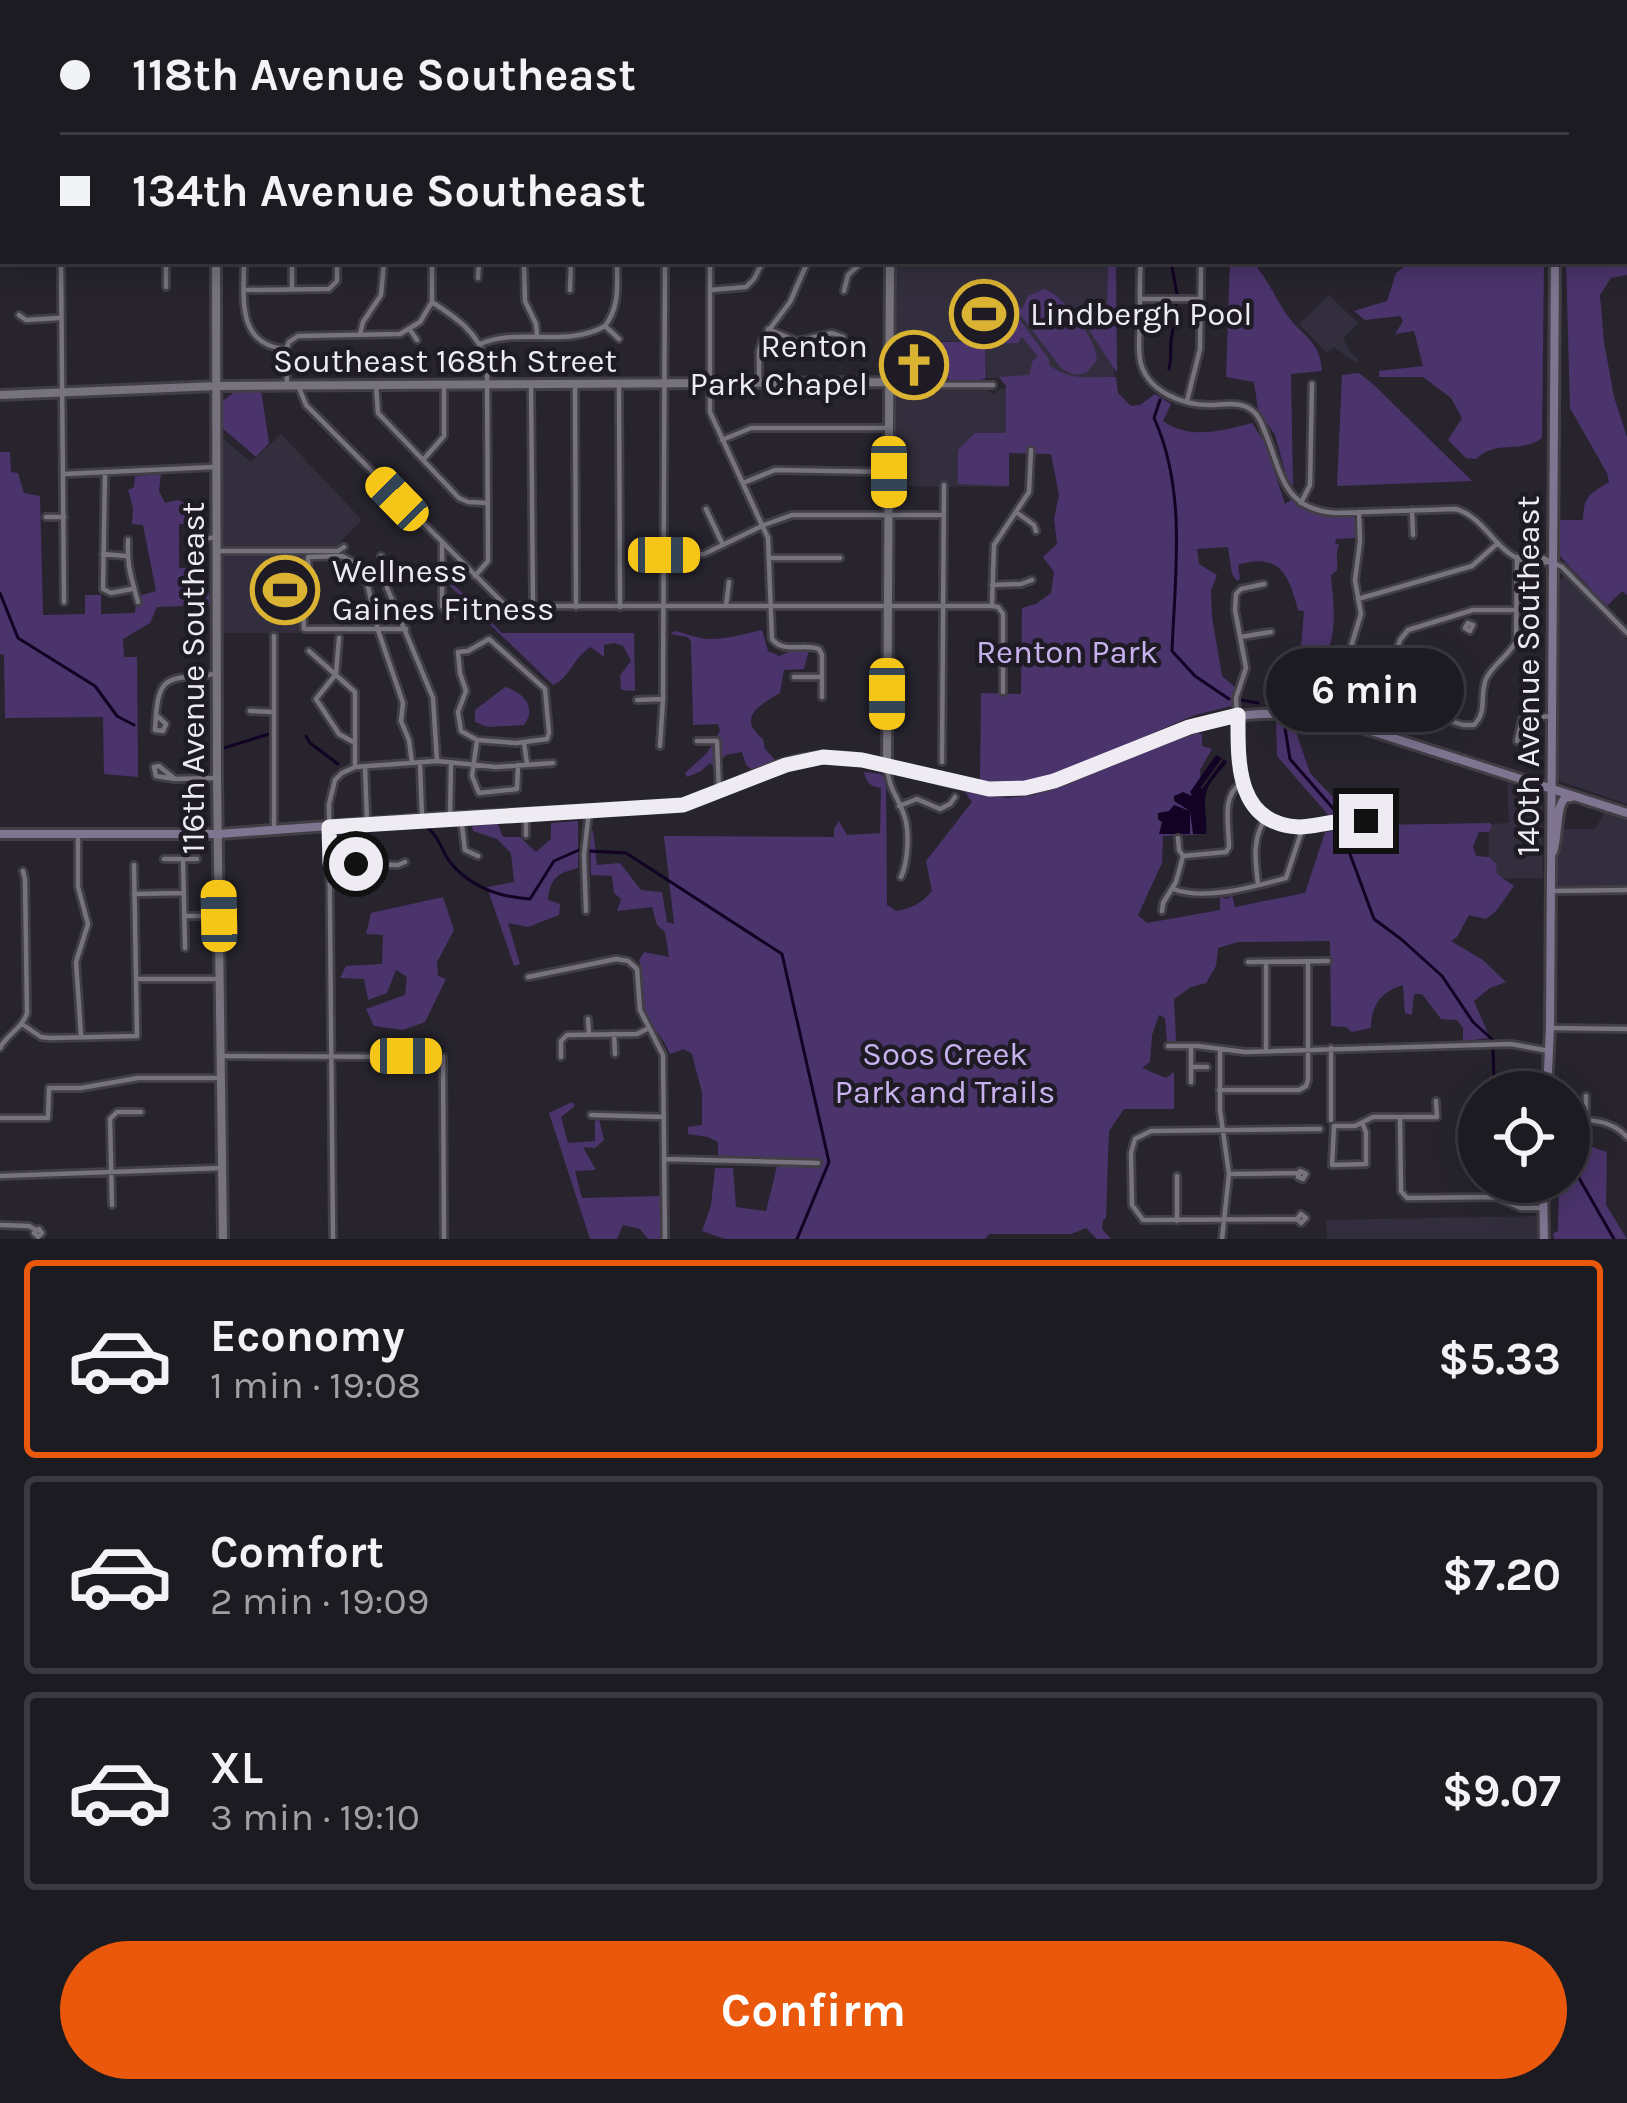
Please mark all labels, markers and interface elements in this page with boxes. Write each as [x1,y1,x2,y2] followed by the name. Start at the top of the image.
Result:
[132,49,636,101] text: 118th Avenue Southeast
[132,165,646,217] text: 134th Avenue Southeast
[949,279,1019,349] sports icon: Lindbergh Pool
[1030,295,1253,333] place label: Lindbergh Pool
[689,327,868,403] place label: Renton Park Chapel
[879,330,949,400] church icon: Renton Park Chapel
[273,342,617,380] street label: Southeast 168th Street
[871,436,907,508] car
[359,461,435,537] car
[1509,496,1547,856] street label: 140th Avenue Southeast
[174,502,212,854] street label: 116th Avenue Southeast
[628,537,700,573] car
[332,552,554,628] place label: Wellness Gaines Fitness
[250,555,320,625] sports icon: Wellness Gaines Fitness
[976,633,1158,671] park label: Renton Park
[1267,647,1465,731] callout: 6 min
[869,658,905,730] car
[1311,667,1419,713] text: 6 min
[1339,794,1393,848] route end
[329,837,383,891] route start
[200,880,238,952] car
[835,1035,1055,1111] park label: Soos Creek Park and Trails
[370,1038,442,1074] car
[1458,1071,1590,1203] map controls
[1458,1071,1590,1203] button: locate
[66,1305,174,1413] icon: car
[210,1310,405,1362] text: Economy
[1438,1333,1561,1385] text: $5.33
[210,1362,421,1408] text: 1 min · 19:08
[66,1521,174,1629] icon: car
[210,1526,384,1578] text: Comfort
[1442,1549,1561,1601] text: $7.20
[210,1578,429,1624] text: 2 min · 19:09
[66,1737,174,1845] icon: car
[210,1742,263,1794] text: XL
[1442,1765,1561,1817] text: $9.07
[210,1794,420,1840] text: 3 min · 19:10
[60,1941,1567,2079] button: Confirm

